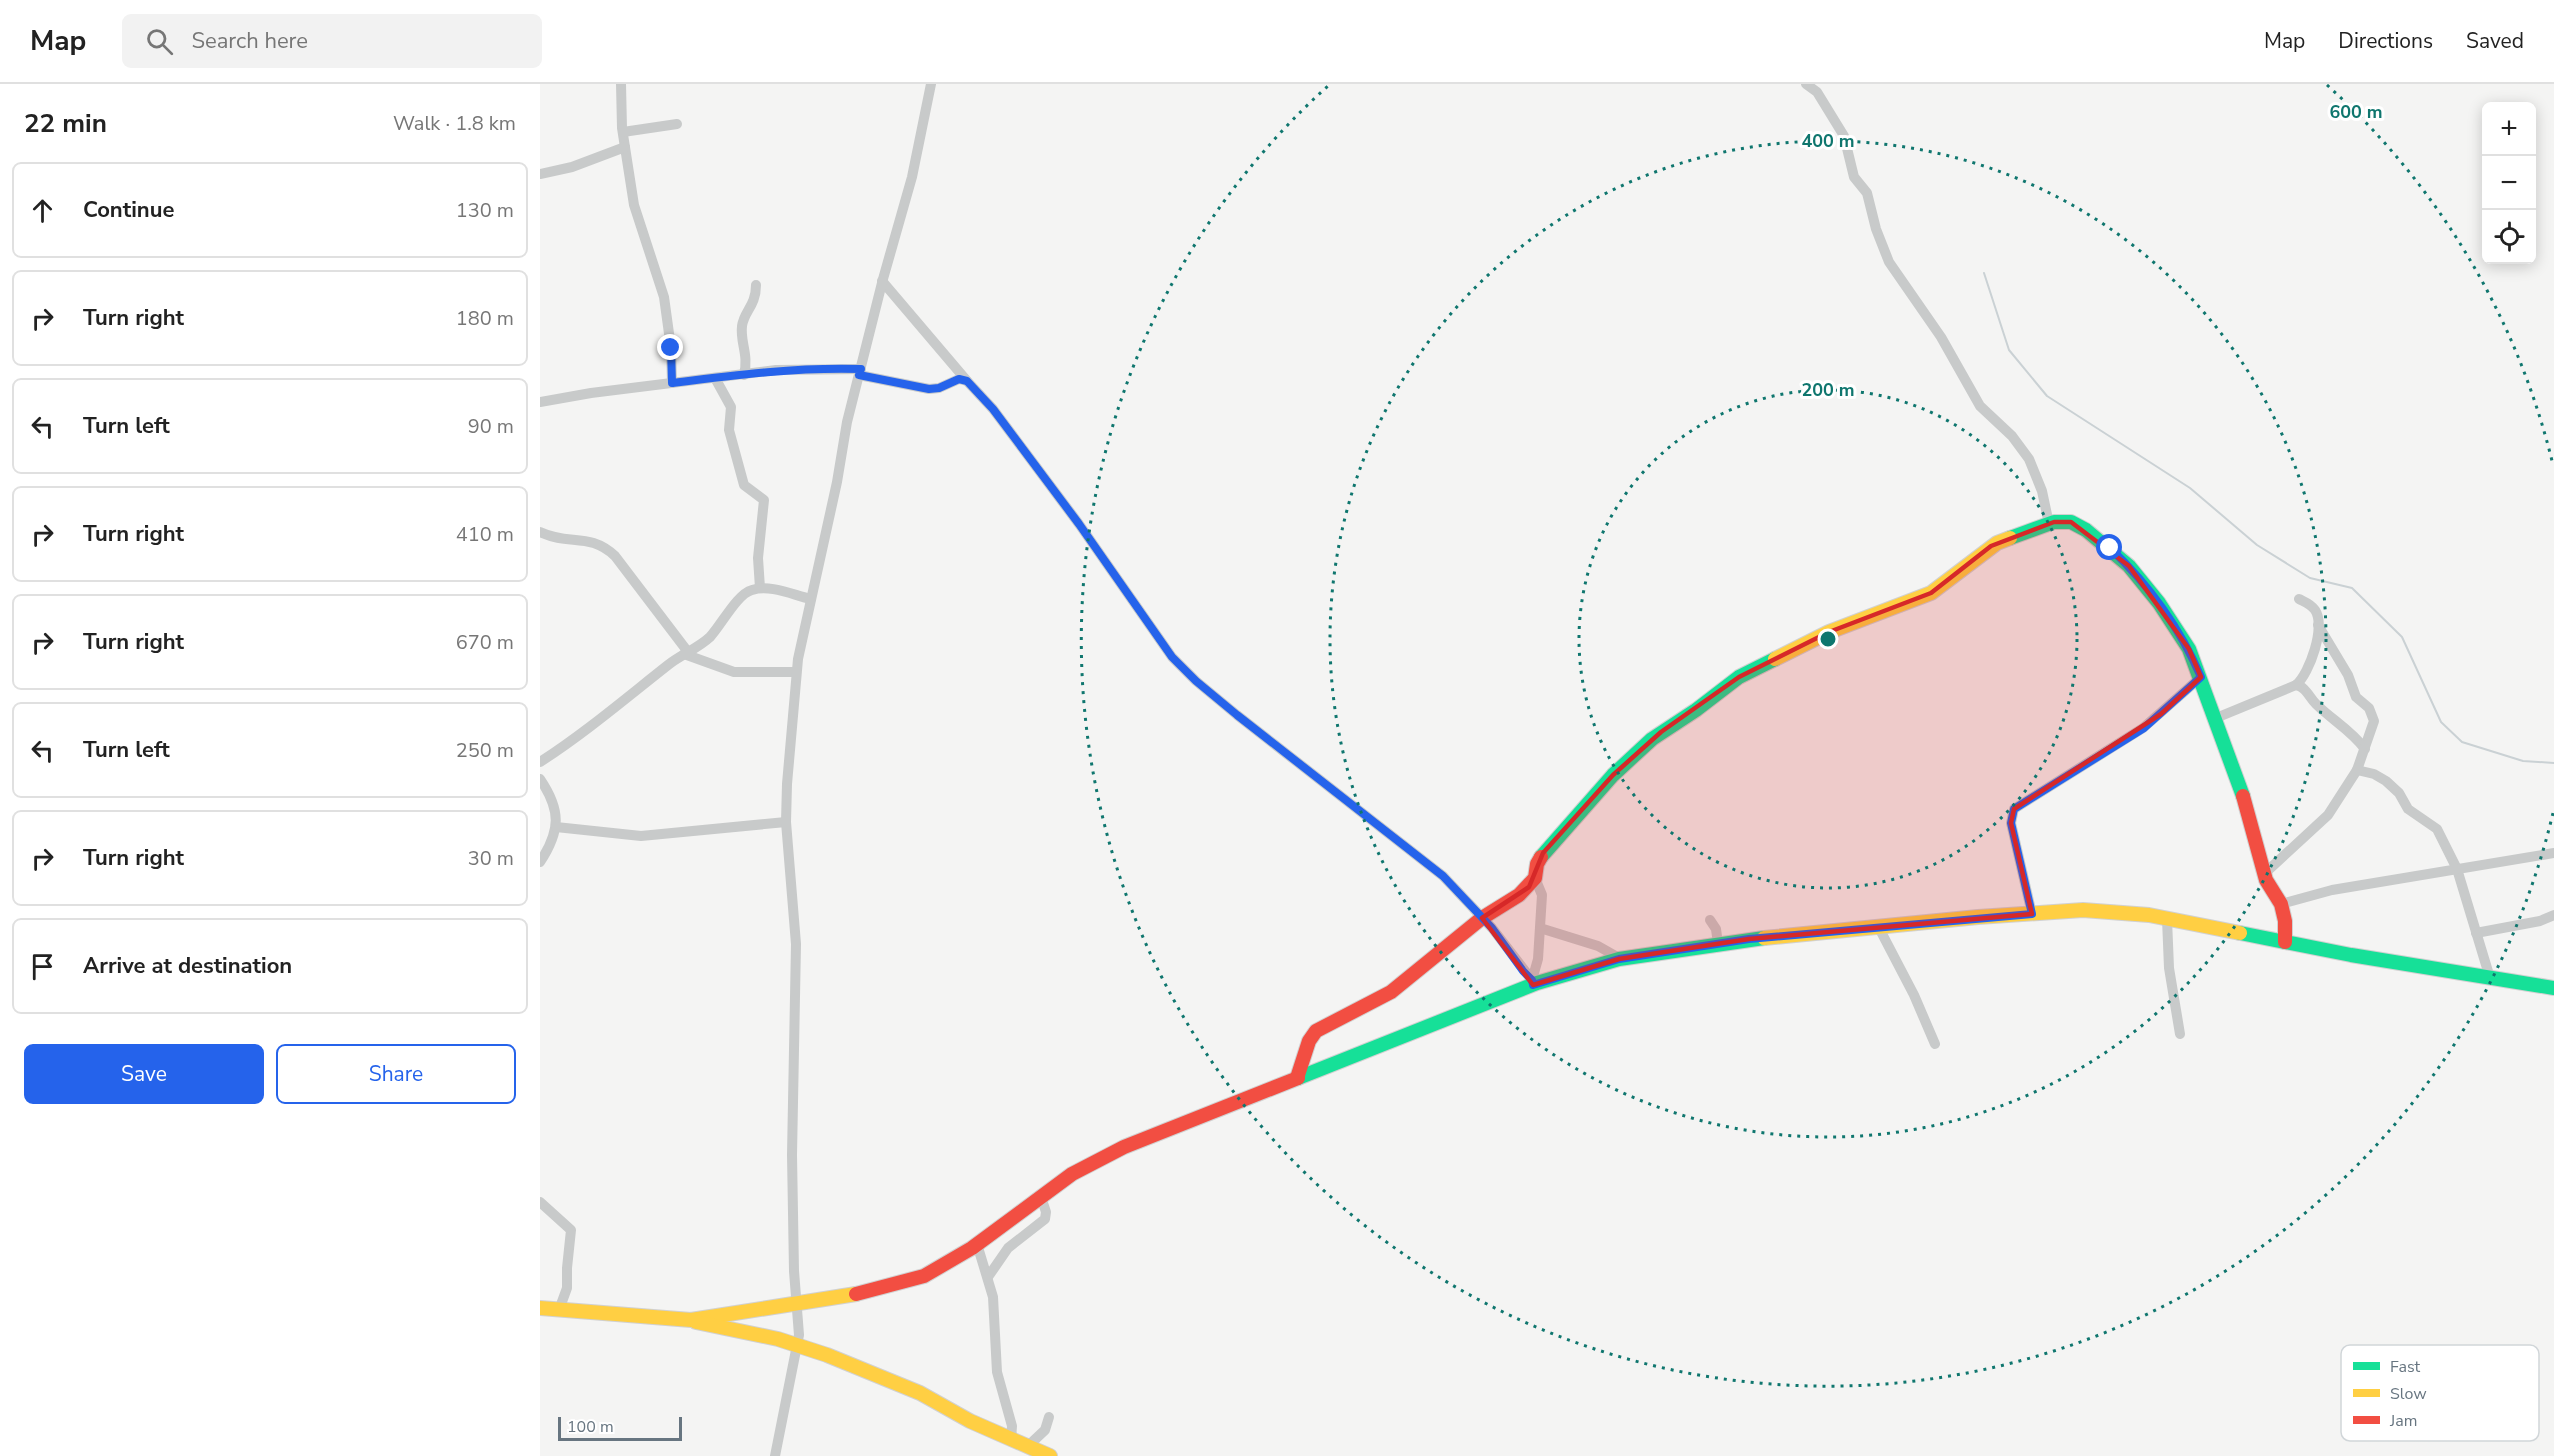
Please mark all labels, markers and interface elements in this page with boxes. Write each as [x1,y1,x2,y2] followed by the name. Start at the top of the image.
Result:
[122,14,542,68] search box
[30,22,86,60] text: Map
[143,25,176,58] icon: search
[191,26,308,56] text: Search here
[2264,27,2305,55] text: Map
[2338,27,2433,55] text: Directions
[2466,27,2524,55] text: Saved
[2329,100,2383,124] text: 600 m
[2482,102,2536,264] map controls
[2482,102,2536,156] button: +
[24,106,107,141] text: 22 min
[393,110,516,137] text: Walk · 1.8 km
[1801,129,1855,153] text: 400 m
[2482,156,2536,210] button: −
[26,194,59,227] icon: ahead
[83,195,174,225] text: Continue
[456,197,514,224] text: 130 m
[2482,210,2536,264] button: locate
[26,302,59,335] icon: right
[83,303,184,333] text: Turn right
[456,305,514,332] text: 180 m
[657,334,683,360] route end
[1801,378,1855,402] text: 200 m
[26,410,59,443] icon: left
[83,411,170,441] text: Turn left
[468,413,514,440] text: 90 m
[26,518,59,551] icon: right
[83,519,184,549] text: Turn right
[456,521,514,548] text: 410 m
[2096,534,2122,560] route start
[26,626,59,659] icon: right
[83,627,184,657] text: Turn right
[456,629,514,656] text: 670 m
[1818,629,1838,649] centre of rings
[26,734,59,767] icon: left
[83,735,170,765] text: Turn left
[456,737,514,764] text: 250 m
[26,842,59,875] icon: right
[83,843,184,873] text: Turn right
[468,845,514,872] text: 30 m
[26,950,59,983] icon: arrive
[83,951,292,981] text: Arrive at destination
[24,1044,264,1104] button: Save
[276,1044,516,1104] button: Share
[2341,1345,2539,1441] legend
[2390,1356,2421,1378] text: Fast
[2390,1383,2427,1405] text: Slow
[2389,1410,2417,1432] text: Jam
[558,1414,682,1442] scale bar
[567,1416,614,1438] text: 100 m

